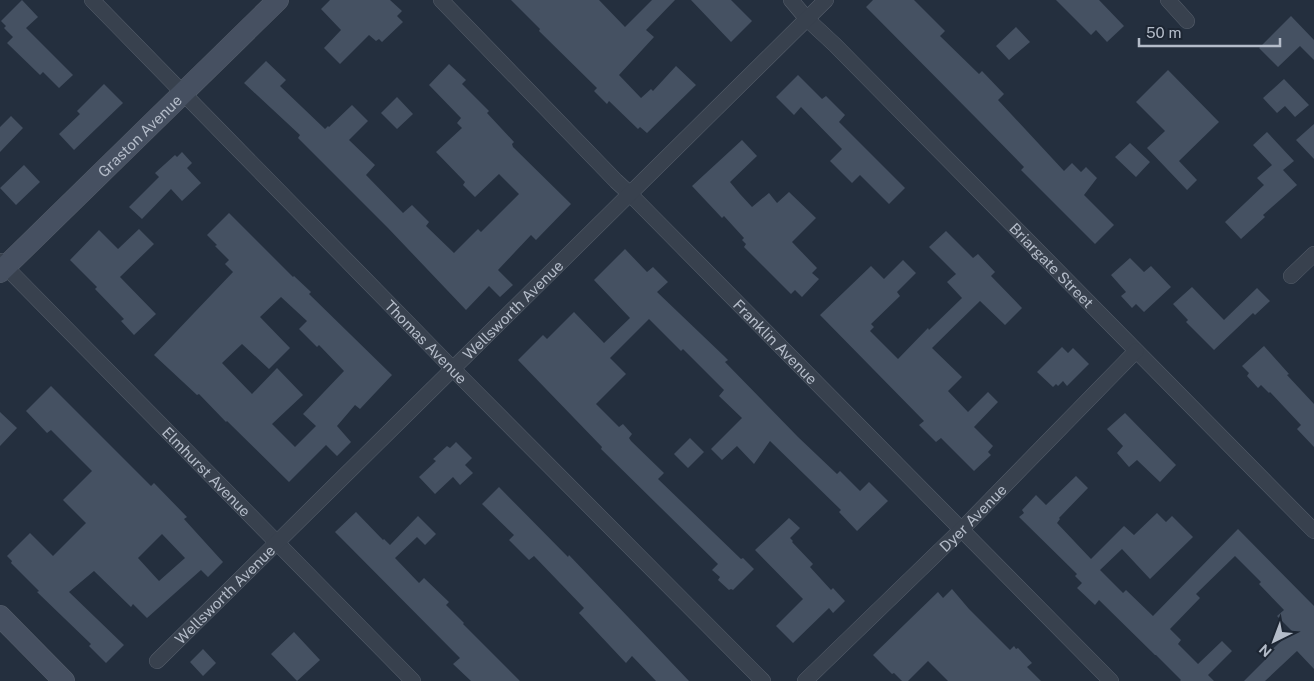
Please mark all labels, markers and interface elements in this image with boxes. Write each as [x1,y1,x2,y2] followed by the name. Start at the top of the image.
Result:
[1139,15,1280,47] scale bar
[1146,24,1181,41] text: 50 m
[94,91,185,180] street label: Graston Avenue
[1006,219,1097,311] street label: Briargate Street
[459,257,566,363] street label: Wellsworth Avenue
[382,296,471,387] street label: Thomas Avenue
[730,296,821,387] street label: Franklin Avenue
[159,423,254,519] street label: Elmhurst Avenue
[936,481,1010,555] street label: Dyer Avenue
[171,541,278,647] street label: Wellsworth Avenue
[1249,616,1299,666] north arrow
[1256,641,1275,660] text: N

